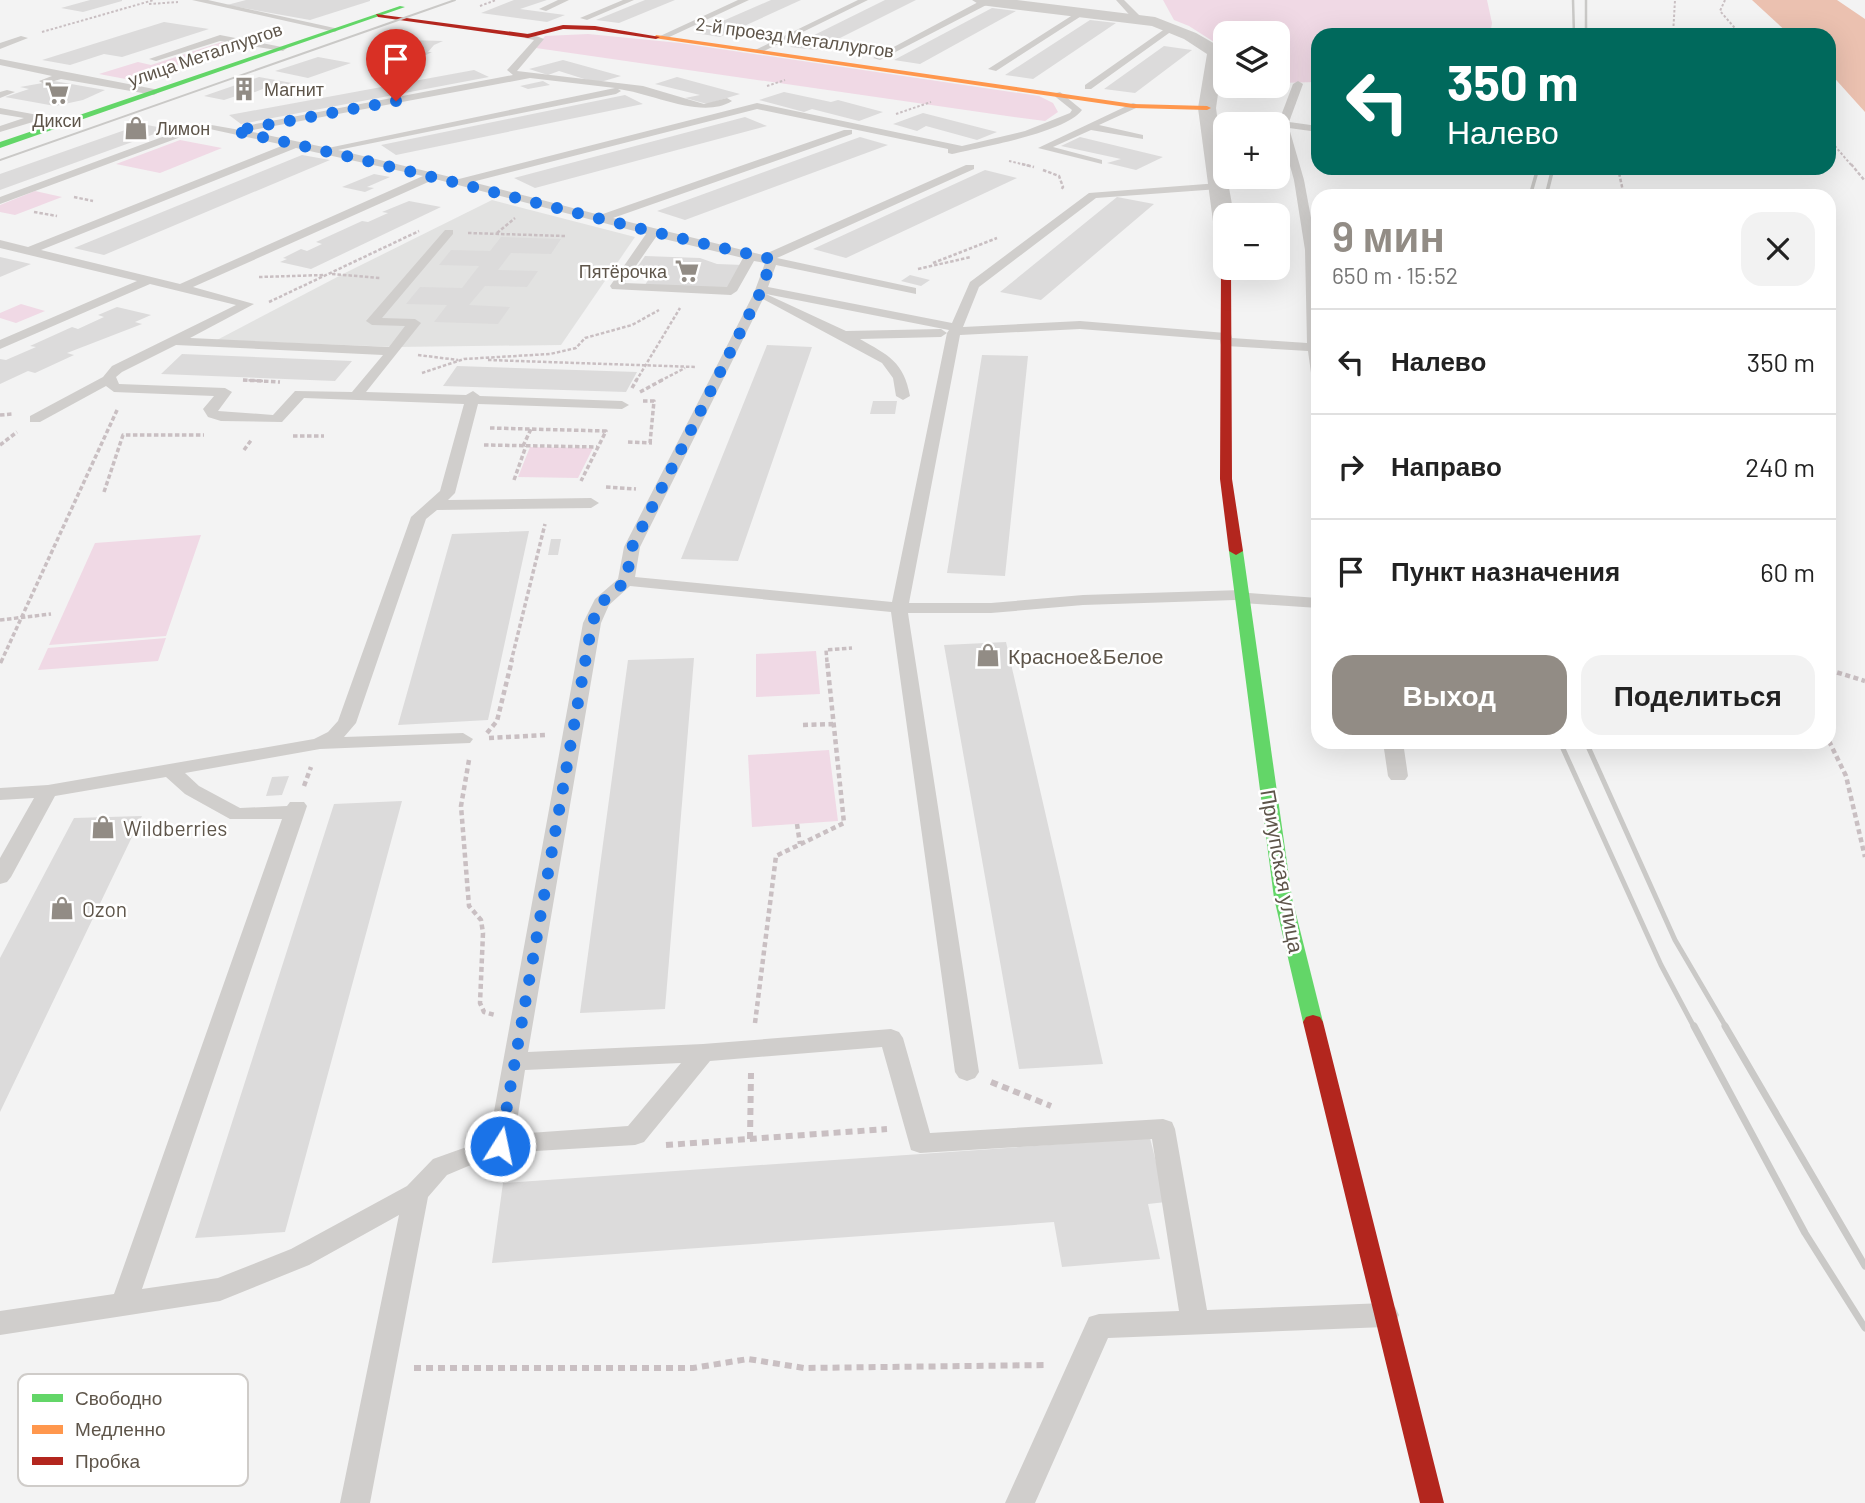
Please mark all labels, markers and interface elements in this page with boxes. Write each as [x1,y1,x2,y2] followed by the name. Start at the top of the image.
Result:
[694,12,896,62] street label: 2-й проезд Металлургов
[125,17,285,91] street label: улица Металлургов
[1213,21,1290,280] map controls
[1213,21,1290,98] button: layers
[366,29,426,101] pin
[377,40,415,78] icon: arrive
[1447,52,1579,111] text: 350 m
[1332,56,1423,147] icon: left
[230,75,258,103] building icon: Магнит
[264,78,324,100] place label: Магнит
[43,79,71,107] supermarket icon: Дикси
[32,109,82,131] place label: Дикси
[1213,112,1290,189] button: +
[1447,112,1559,150] text: Налево
[122,114,150,142] shop icon: Лимон
[156,117,210,139] place label: Лимон
[1213,203,1290,280] button: −
[1332,210,1445,260] text: 9 мин
[1741,212,1815,286] button: close
[673,257,701,285] supermarket icon: Пятёрочка
[579,260,668,282] place label: Пятёрочка
[1332,261,1458,289] text: 650 m · 15:52
[1332,343,1370,381] icon: left
[1391,345,1486,376] text: Налево
[1747,346,1815,377] text: 350 m
[1332,448,1370,486] icon: right
[1391,450,1502,481] text: Направо
[1745,451,1815,482] text: 240 m
[1332,553,1370,591] icon: arrive
[1391,555,1620,586] text: Пункт назначения
[1760,556,1815,587] text: 60 m
[974,641,1002,669] shop icon: Красное&Белое
[1008,643,1163,668] place label: Красное&Белое
[1332,655,1567,735] button: Выход
[1581,655,1815,735] button: Поделиться
[1256,787,1310,955] street label: Приупская улица
[89,813,117,841] shop icon: Wildberries
[123,815,227,840] place label: Wildberries
[48,894,76,922] shop icon: Ozon
[82,896,127,921] place label: Ozon
[463,1109,537,1183] position arrow
[18,1374,248,1486] legend
[75,1386,162,1409] text: Свободно
[75,1417,165,1440] text: Медленно
[75,1449,140,1472] text: Пробка

